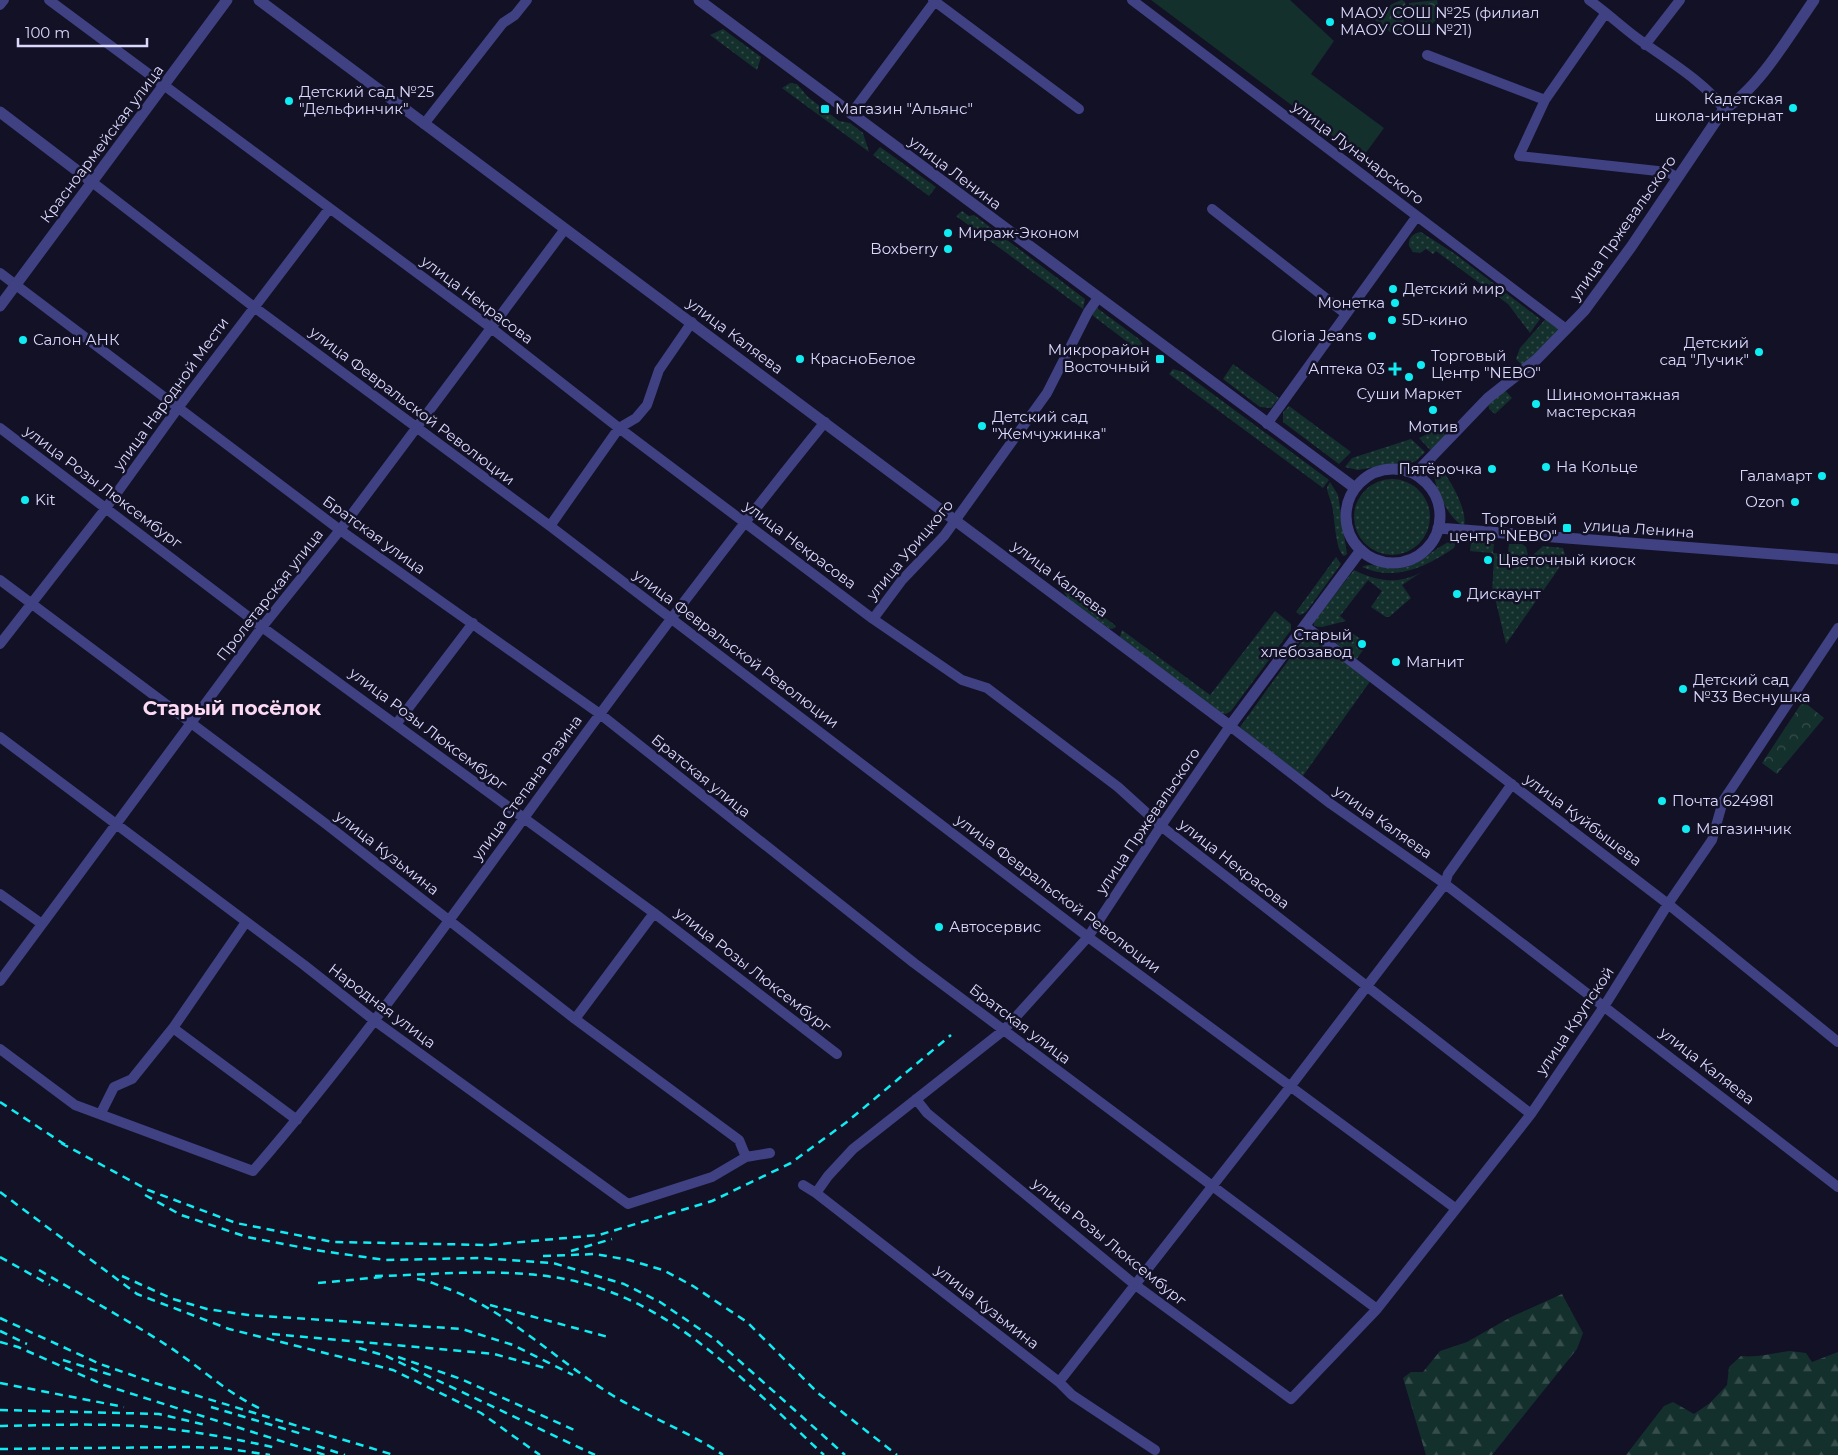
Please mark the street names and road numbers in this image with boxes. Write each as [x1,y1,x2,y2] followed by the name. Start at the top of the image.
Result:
[36,61,167,227] street label: Красноармейская улица
[1288,96,1428,208] street label: улица Луначарского
[904,131,1005,214] street label: улица Ленина
[1565,151,1680,305] street label: улица Пржевальского
[417,251,537,348] street label: улица Некрасова
[683,293,787,378] street label: улица Каляева
[108,313,233,475] street label: улица Народной Мести
[305,322,519,489] street label: улица Февральской Революции
[20,420,187,553] street label: улица Розы Люксембург
[319,491,429,578] street label: Братская улица
[861,495,957,605] street label: улица Урицкого
[740,496,860,593] street label: улица Некрасова
[1582,515,1695,542] street label: улица Ленина
[212,525,327,664] street label: Пролетарская улица
[1008,536,1112,621] street label: улица Каляева
[629,565,843,732] street label: улица Февральской Революции
[345,662,512,795] street label: улица Розы Люксембург
[467,711,586,865] street label: улица Степана Разина
[648,730,755,821] street label: Братская улица
[1091,744,1204,899] street label: улица Пржевальского
[1520,769,1646,870] street label: улица Куйбышева
[1330,780,1436,862] street label: улица Каляева
[331,805,443,899] street label: улица Кузьмина
[951,810,1165,977] street label: улица Февральской Революции
[1174,814,1294,913] street label: улица Некрасова
[671,902,836,1037] street label: улица Розы Люксембург
[325,959,440,1052] street label: Народная улица
[1531,963,1618,1079] street label: улица Крупской
[966,979,1075,1068] street label: Братская улица
[1655,1022,1759,1109] street label: улица Каляева
[1028,1173,1191,1310] street label: улица Розы Люксембург
[931,1259,1043,1353] street label: улица Кузьмина

